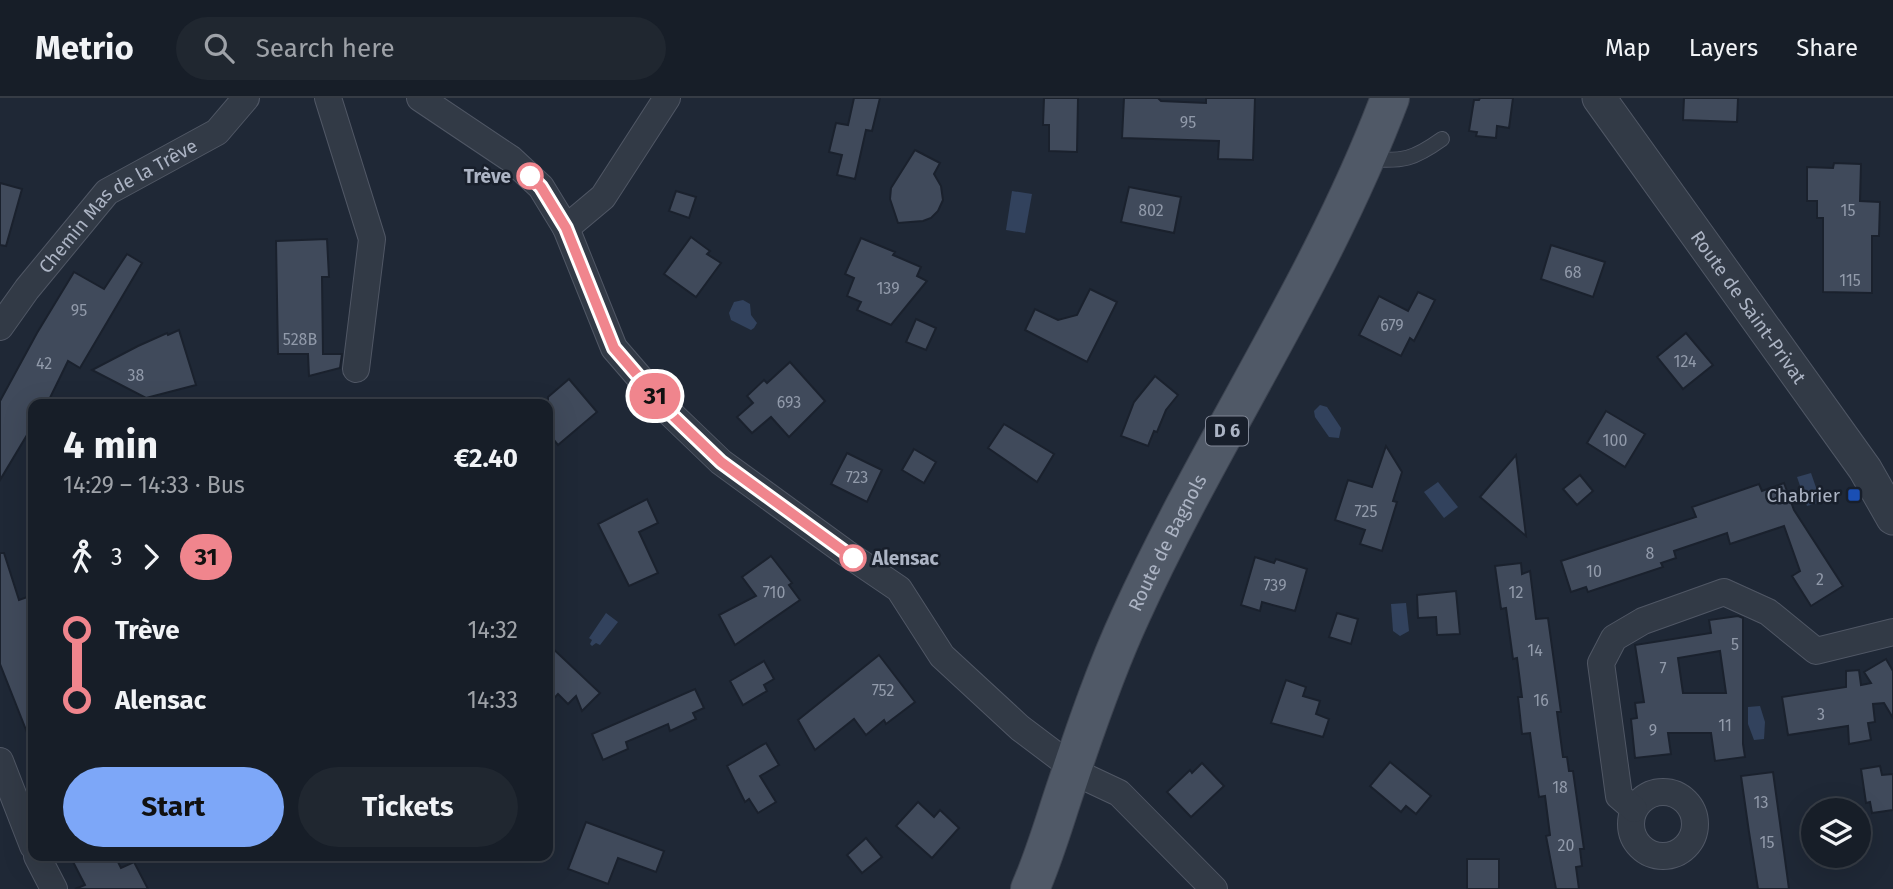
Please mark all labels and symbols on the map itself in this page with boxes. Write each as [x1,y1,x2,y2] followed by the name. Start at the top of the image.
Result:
[1180,113,1196,132] house number: 95
[34,134,201,278] street label: Chemin Mas de la Trêve
[517,163,543,189] marker: Trève
[464,165,511,188] place label: Trève
[1138,201,1164,220] house number: 802
[1841,201,1855,220] house number: 15
[1686,226,1811,388] street label: Route de Saint-Privat
[1564,263,1582,282] house number: 68
[1839,271,1861,290] house number: 115
[876,279,900,298] house number: 139
[71,301,87,320] house number: 95
[1380,316,1404,335] house number: 679
[283,330,317,349] house number: 528B
[1674,352,1697,371] house number: 124
[36,354,52,373] house number: 42
[128,366,145,385] house number: 38
[624,373,686,419] line badge: 31
[777,393,801,412] house number: 693
[1206,416,1248,446] road number: D 6
[1603,431,1627,450] house number: 100
[846,468,868,487] house number: 723
[1123,470,1211,615] street label: Route de Bagnols
[1766,484,1841,507] place label: Chabrier
[1846,487,1862,503] marker: Chabrier
[1355,502,1377,521] house number: 725
[1646,544,1655,563] house number: 8
[840,545,866,571] marker: Alensac
[871,547,939,570] place label: Alensac
[1586,562,1602,581] house number: 10
[1816,570,1824,589] house number: 2
[1263,576,1287,595] house number: 739
[763,583,785,602] house number: 710
[1509,583,1523,602] house number: 12
[1731,635,1739,654] house number: 5
[1527,641,1543,660] house number: 14
[1659,659,1667,678] house number: 7
[872,681,894,700] house number: 752
[1533,691,1549,710] house number: 16
[1817,705,1825,724] house number: 3
[1718,716,1732,735] house number: 11
[1649,721,1657,740] house number: 9
[1552,778,1568,797] house number: 18
[1754,793,1768,812] house number: 13
[1760,833,1774,852] house number: 15
[1558,836,1574,855] house number: 20

